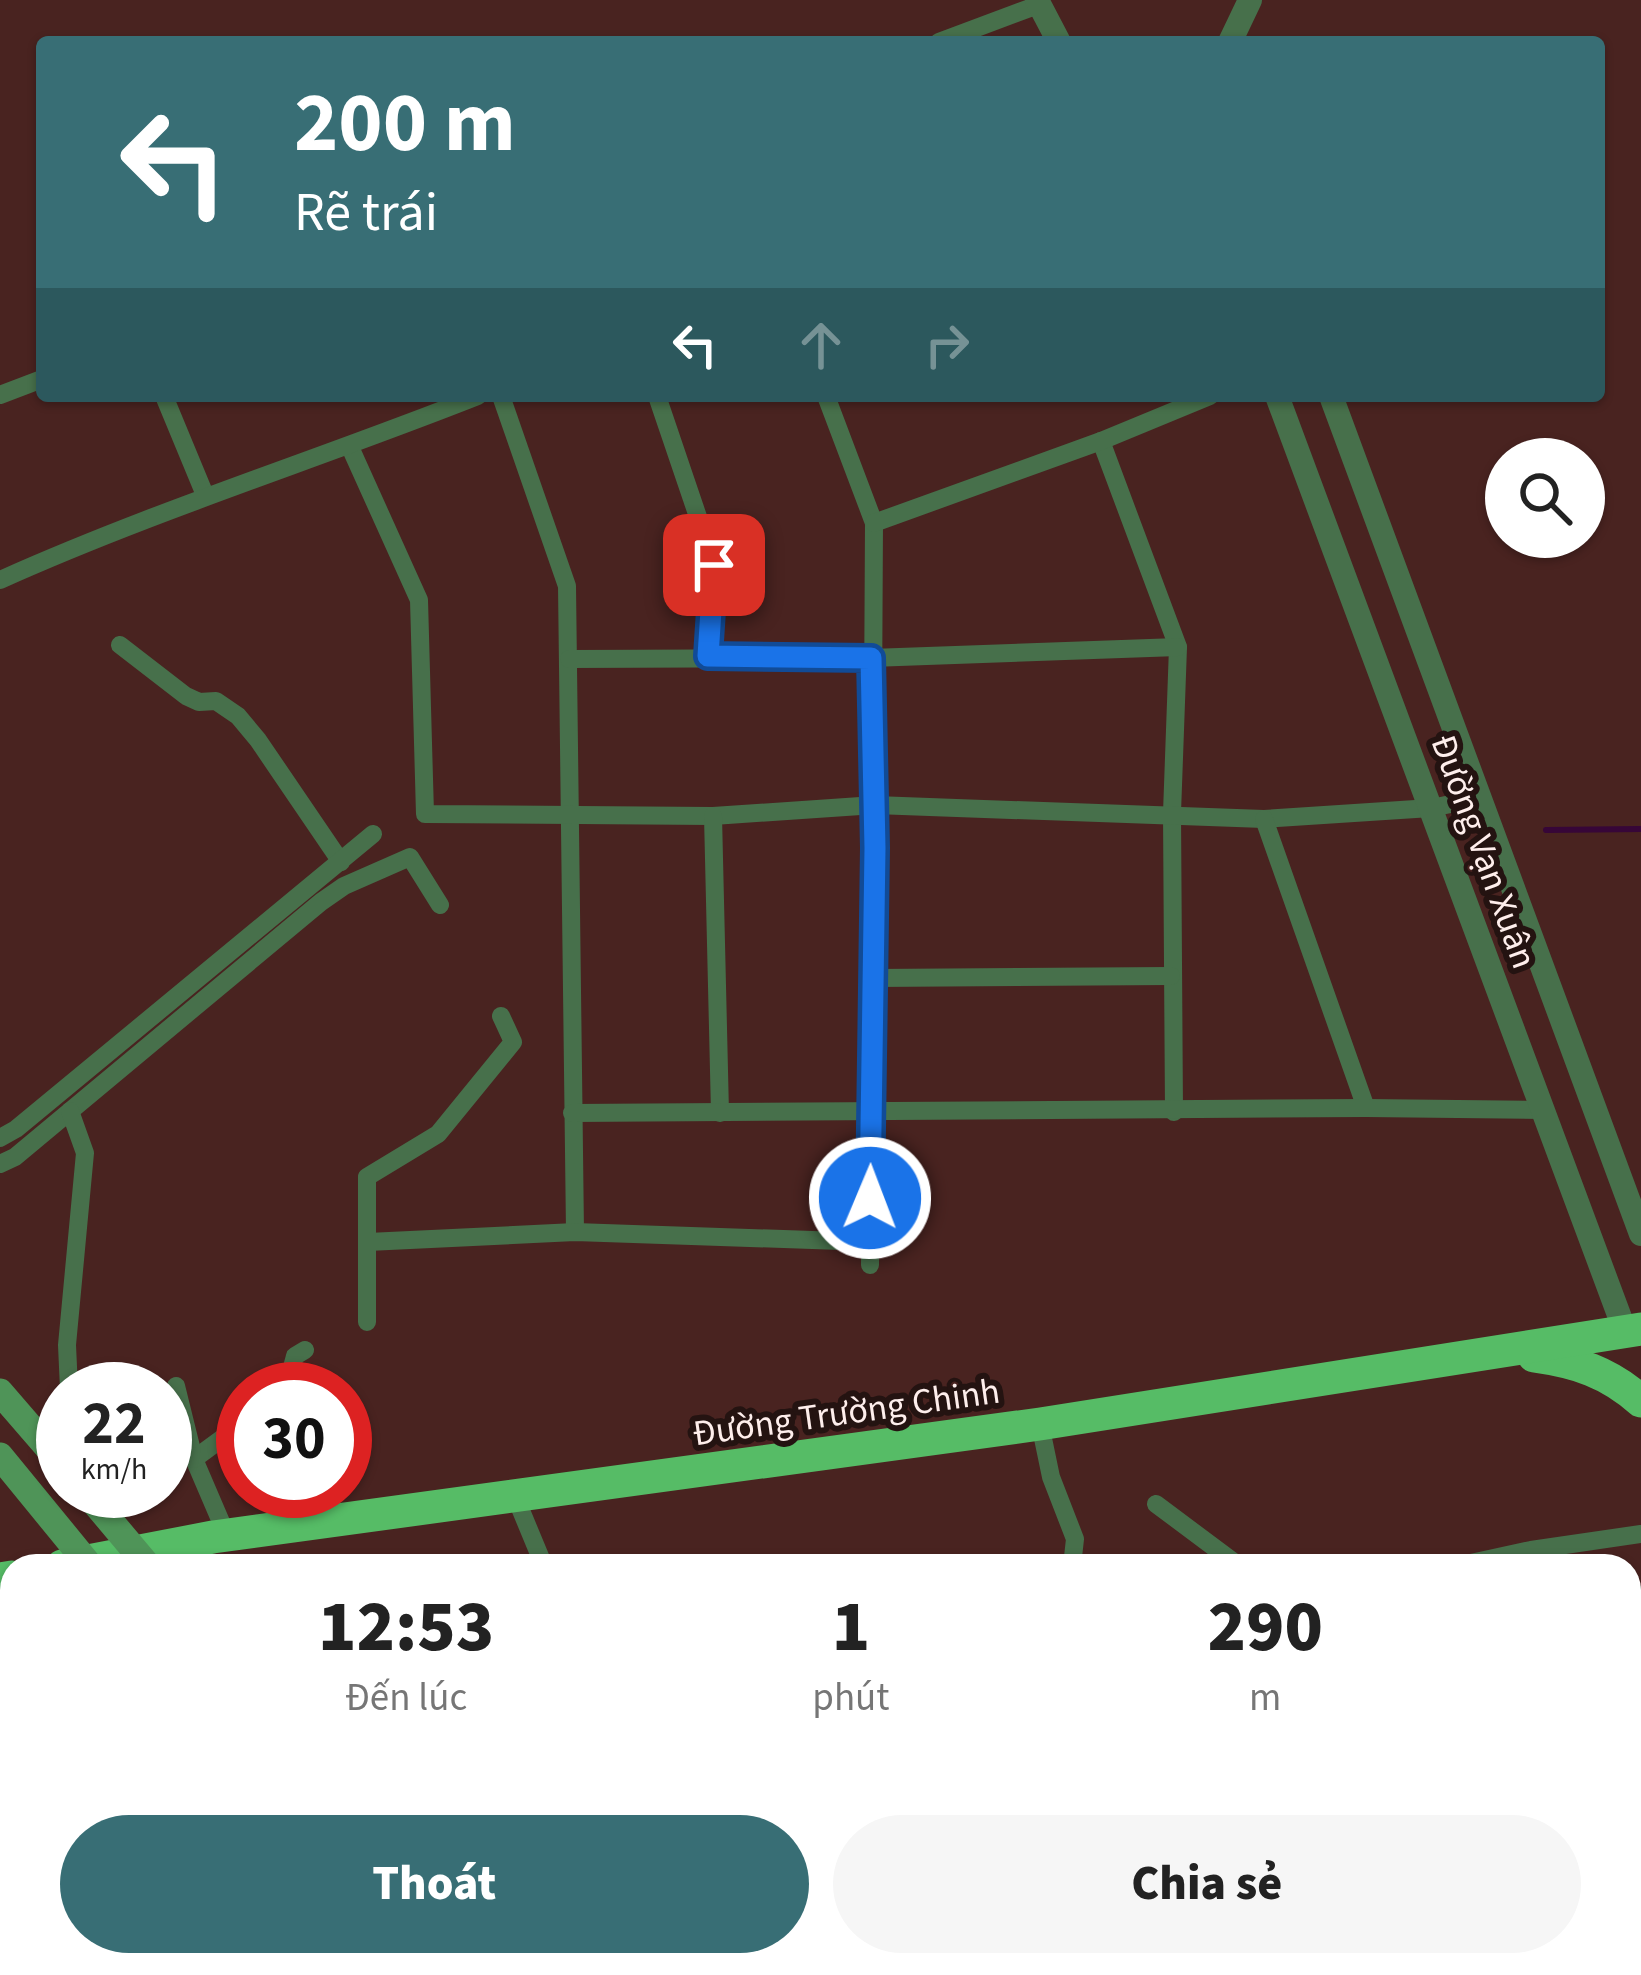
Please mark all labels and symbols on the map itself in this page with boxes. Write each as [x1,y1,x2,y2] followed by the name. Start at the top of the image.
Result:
[663,514,765,616] pin
[1418,728,1550,975] street label: Đường Vạn Xuân
[807,1135,933,1261] position arrow
[216,1362,372,1518] speed limit sign: 30
[689,1366,1003,1459] street label: Đường Trường Chinh

